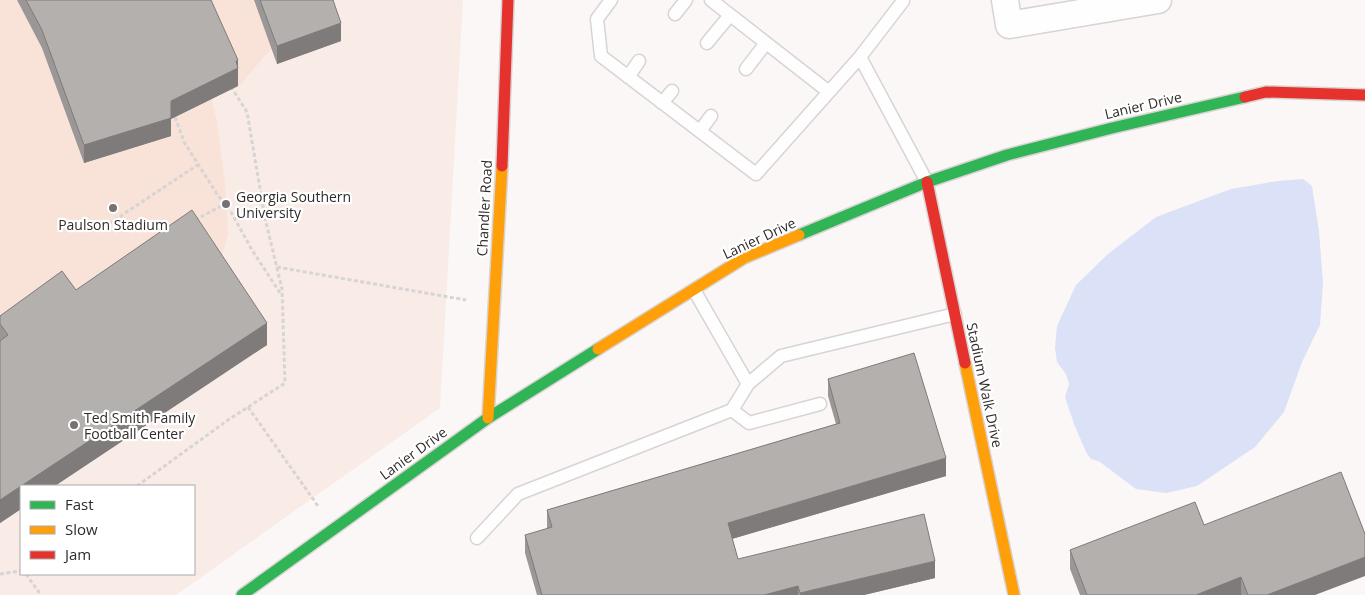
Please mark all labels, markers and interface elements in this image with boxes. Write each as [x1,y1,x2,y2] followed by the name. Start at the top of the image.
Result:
[1103,87,1184,123] street label: Lanier Drive
[472,159,496,257] street label: Chandler Road
[236,187,351,222] place label: Georgia Southern University
[220,198,232,210] marker: Georgia Southern University
[107,202,119,214] marker: Paulson Stadium
[719,213,799,263] street label: Lanier Drive
[58,215,168,234] place label: Paulson Stadium
[962,321,1008,449] street label: Stadium Walk Drive
[84,408,196,443] place label: Ted Smith Family Football Center
[68,419,80,431] marker: Ted Smith Family Football Center
[376,422,451,484] street label: Lanier Drive
[20,485,195,575] legend
[65,494,94,514] text: Fast
[65,519,98,539] text: Slow
[63,544,91,564] text: Jam

